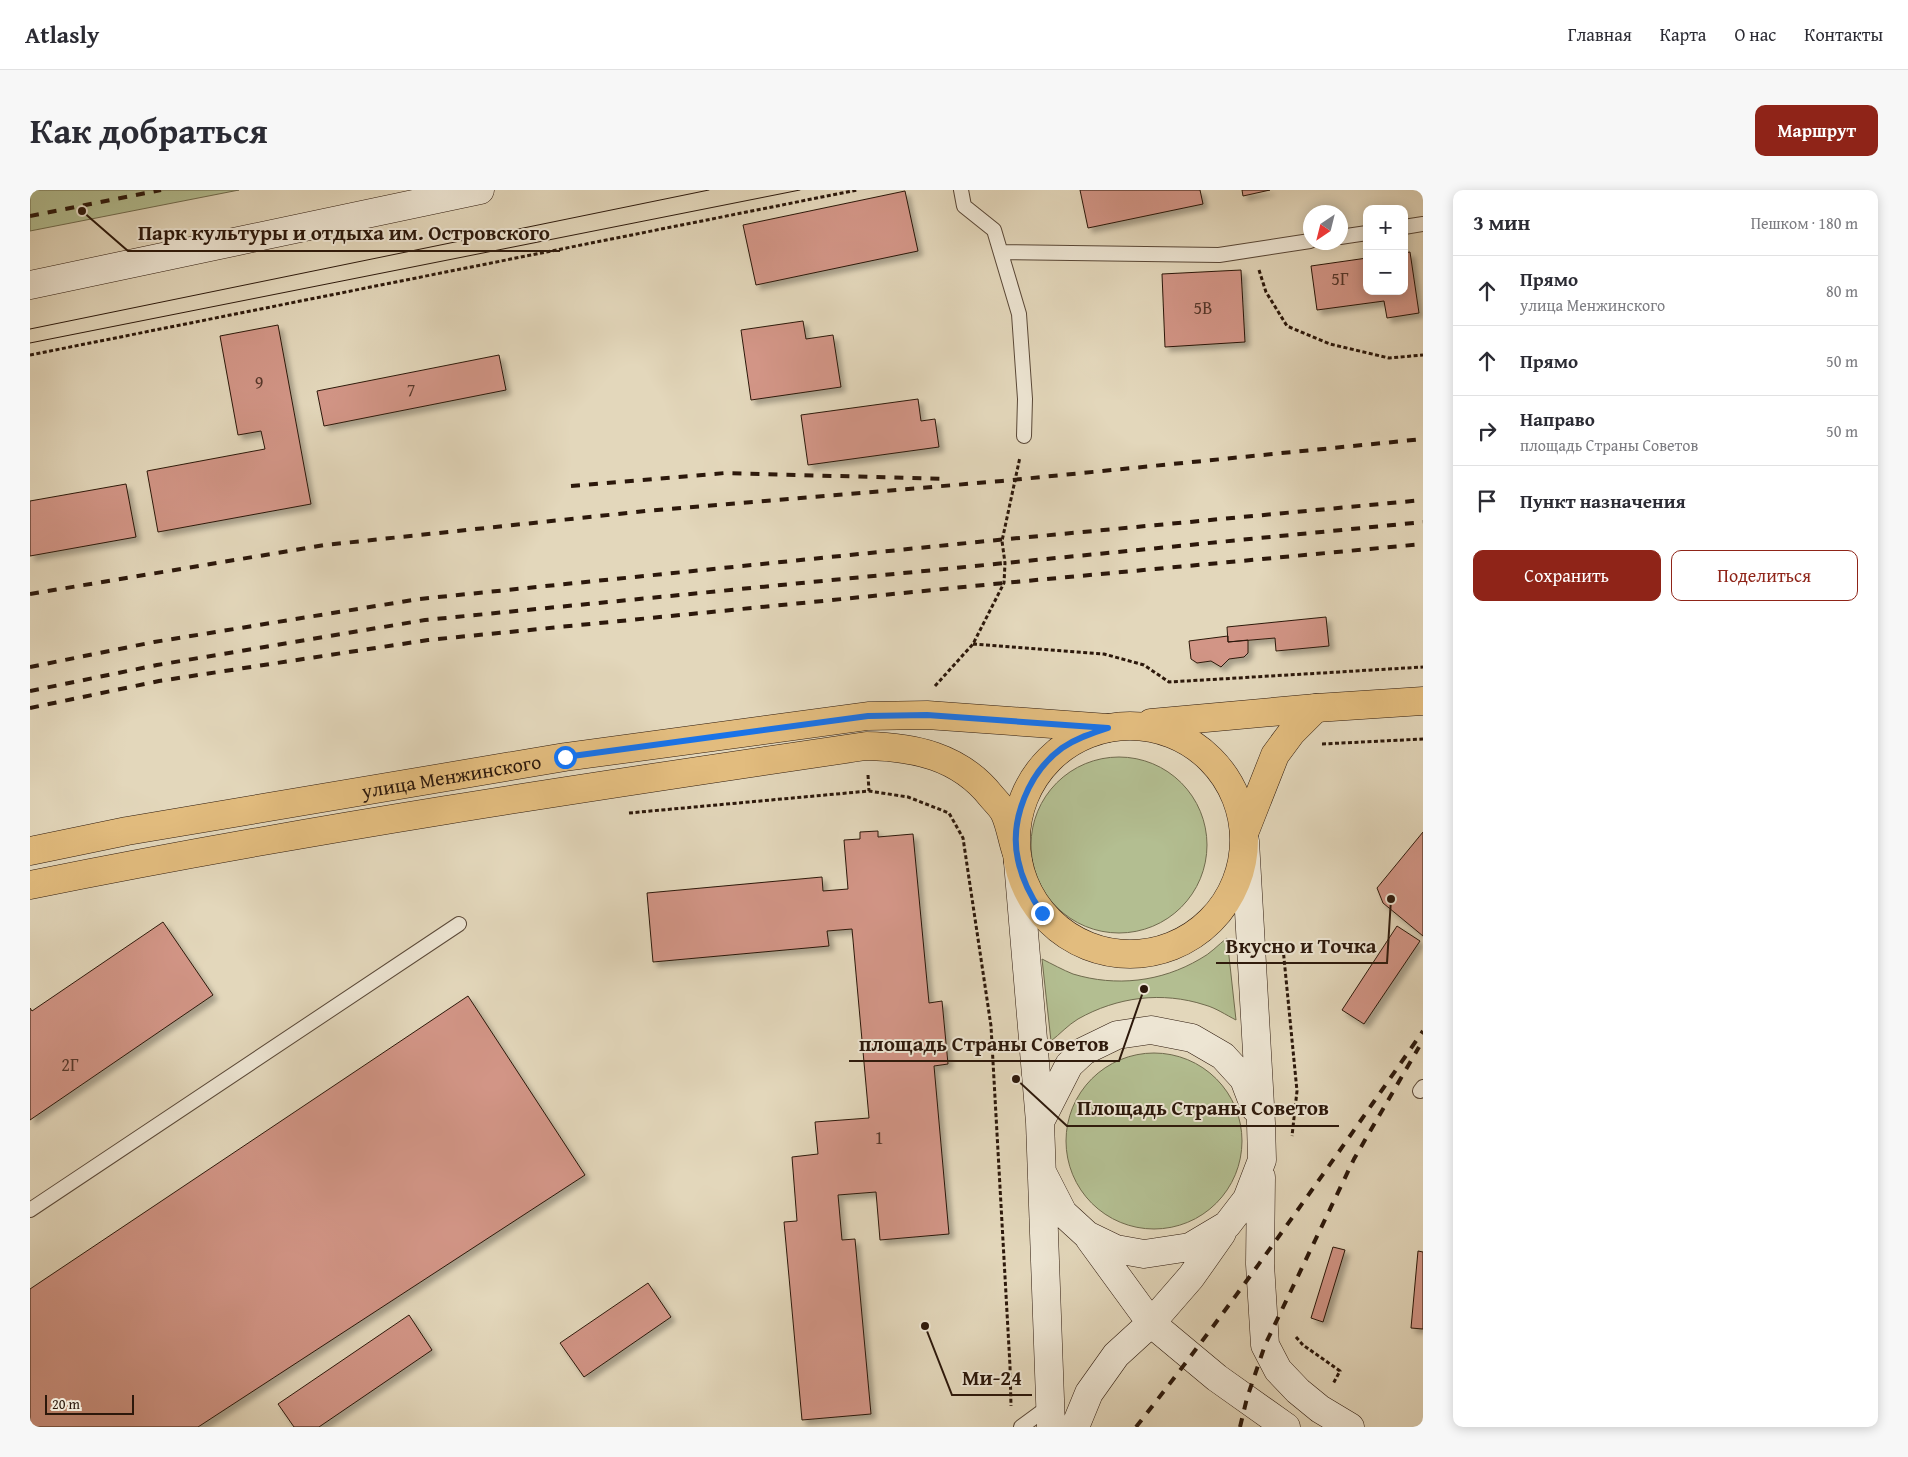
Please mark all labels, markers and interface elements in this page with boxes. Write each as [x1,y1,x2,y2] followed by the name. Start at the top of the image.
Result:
[25,17,99,52] text: Atlasly
[1568,21,1632,48] text: Главная
[1660,21,1706,48] text: Карта
[1734,21,1776,48] text: О нас
[1804,21,1883,48] text: Контакты
[30,105,268,156] text: Как добраться
[1755,105,1878,156] button: Маршрут
[1303,205,1348,250] north arrow
[1363,205,1408,295] map controls
[1363,205,1408,250] button: +
[1473,207,1530,238] text: 3 мин
[1751,211,1858,235] text: Пешком · 180 m
[128,215,560,251] callout: Парк культуры и отдыха им. Островского
[138,217,550,248] text: Парк культуры и отдыха им. Островского
[1363,250,1408,295] button: −
[1331,265,1349,292] house number: 5Г
[1520,265,1578,293] text: Прямо
[1473,277,1501,305] icon: ahead
[1826,279,1858,303] text: 80 m
[1520,293,1665,317] text: улица Менжинского
[1194,294,1212,321] house number: 5В
[1473,347,1501,375] icon: ahead
[1520,347,1578,375] text: Прямо
[1826,349,1858,373] text: 50 m
[255,369,263,396] house number: 9
[407,376,415,403] house number: 7
[1520,405,1595,433] text: Направо
[1473,417,1501,445] icon: right
[1826,419,1858,443] text: 50 m
[1520,433,1698,457] text: площадь Страны Советов
[1473,487,1501,515] icon: arrive
[1520,487,1686,515] text: Пункт назначения
[1473,550,1661,601] button: Сохранить
[1671,550,1858,601] button: Поделиться
[358,746,543,805] street label: улица Менжинского
[554,746,577,769] route start
[1031,902,1054,925] route end
[1216,927,1387,963] callout: Вкусно и Точка
[1225,930,1377,961] text: Вкусно и Точка
[849,1025,1119,1061] callout: площадь Страны Советов
[859,1028,1109,1059] text: площадь Страны Советов
[61,1051,79,1078] house number: 2Г
[1067,1090,1339,1126] callout: Площадь Страны Советов
[1077,1092,1329,1123] text: Площадь Страны Советов
[875,1124,883,1151] house number: 1
[952,1359,1032,1395] callout: Ми-24
[962,1362,1022,1393] text: Ми-24
[45,1392,134,1415] scale bar
[52,1394,80,1414] text: 20 m

